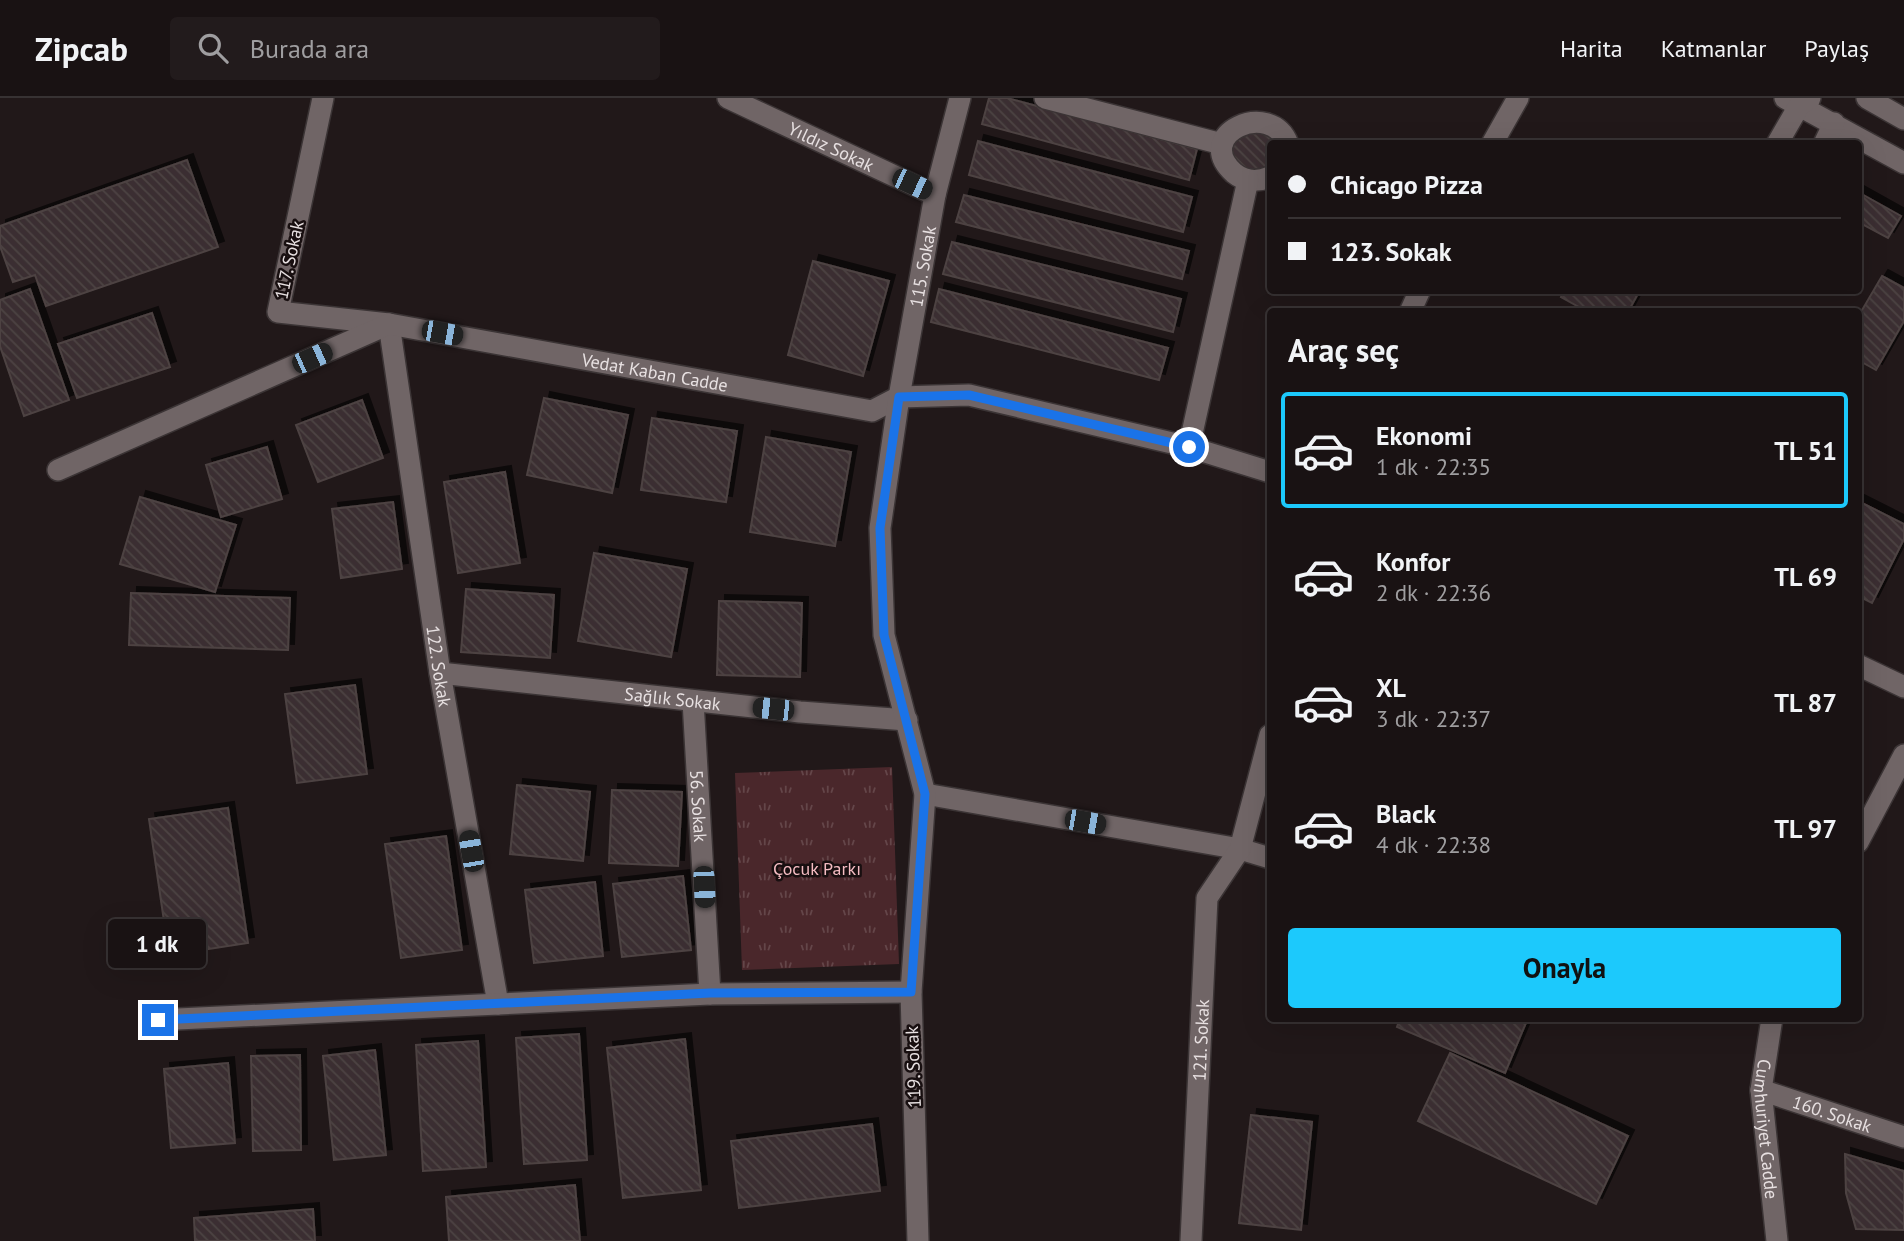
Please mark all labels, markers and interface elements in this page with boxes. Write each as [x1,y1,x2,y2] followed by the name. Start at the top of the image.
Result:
[170,17,660,80] search box
[35,27,128,70] text: Zipcab
[194,29,232,67] icon: search
[250,32,369,65] text: Burada ara
[1560,33,1623,64] text: Harita
[1661,33,1766,64] text: Katmanlar
[1804,33,1869,64] text: Paylaş
[785,116,878,177] street label: Yıldız Sokak
[889,166,936,202] car
[1330,168,1483,201] text: Chicago Pizza
[269,218,309,302] street label: 117. Sokak
[904,223,941,309] street label: 115. Sokak
[1330,235,1452,268] text: 123. Sokak
[420,319,465,347] car
[1288,329,1399,371] text: Araç seç
[289,340,336,376] car
[579,347,730,396] street label: Vedat Kaban Cadde
[1292,419,1355,482] icon: car
[1376,419,1472,452] text: Ekonomi
[1173,431,1205,463] route start
[1774,434,1837,467] text: TL 51
[1376,452,1491,481] text: 1 dk · 22:35
[1292,545,1355,608] icon: car
[1376,545,1450,578] text: Konfor
[1774,560,1837,593] text: TL 69
[1376,578,1491,607] text: 2 dk · 22:36
[422,624,457,709] street label: 122. Sokak
[1292,671,1355,734] icon: car
[1376,671,1406,704] text: XL
[623,682,722,715] street label: Sağlık Sokak
[1774,686,1837,719] text: TL 87
[752,696,795,722] car
[1376,704,1491,733] text: 3 dk · 22:37
[686,769,713,843] street label: 56. Sokak
[1292,797,1355,860] icon: car
[1376,797,1436,830] text: Black
[1063,808,1108,836] car
[1774,812,1837,845] text: TL 97
[458,828,485,874] car
[1376,830,1491,859] text: 4 dk · 22:38
[773,857,861,880] park label: Çocuk Parkı
[693,865,716,909] car
[109,918,207,968] callout: 1 dk
[1288,928,1841,1008] button: Onayla
[136,929,178,958] text: 1 dk
[1187,998,1214,1082] street label: 121. Sokak
[142,1004,174,1036] route end
[900,1025,926,1108] street label: 119. Sokak
[1749,1058,1784,1200] street label: Cumhuriyet Cadde
[1790,1090,1875,1137] street label: 160. Sokak

